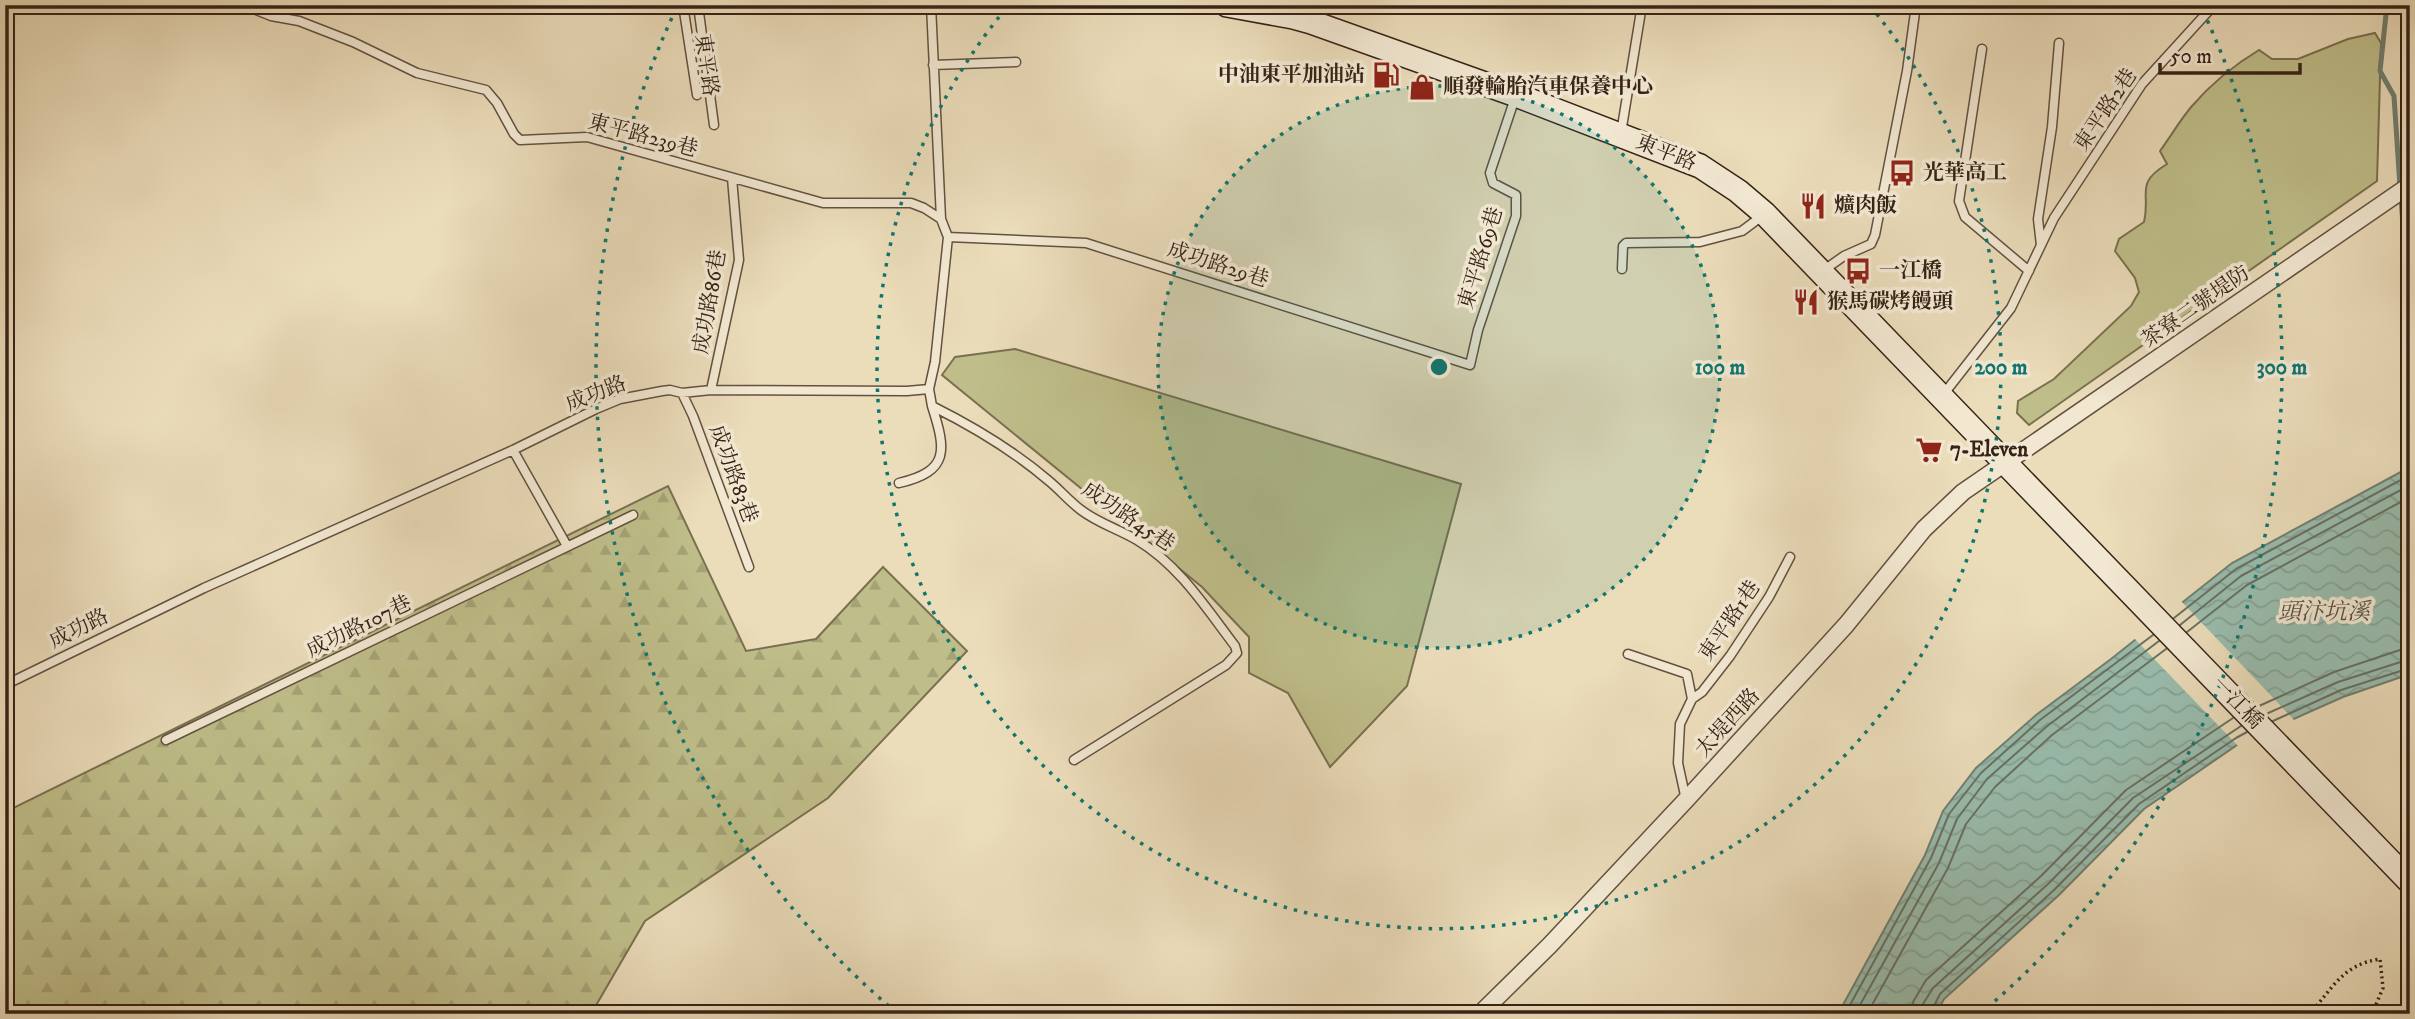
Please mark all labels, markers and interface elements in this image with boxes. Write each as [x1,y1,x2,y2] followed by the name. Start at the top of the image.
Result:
[689,32,723,98] street label: 東平路
[2160,32,2300,76] scale bar
[2170,44,2212,70] text: 50 m
[1371,60,1401,90] fuel station icon: 中油東平加油站
[1218,62,1365,88] place label: 中油東平加油站
[2069,64,2143,156] street label: 東平路2巷
[1407,72,1437,102] shop icon: 順發輪胎汽車保養中心
[1443,74,1653,100] place label: 順發輪胎汽車保養中心
[585,109,701,163] street label: 東平路239巷
[1632,129,1700,177] street label: 東平路
[1887,158,1917,188] bus stop icon: 光華高工
[1923,160,2007,186] place label: 光華高工
[1798,191,1828,221] restaurant icon: 爌肉飯
[1834,193,1897,219] place label: 爌肉飯
[1453,204,1509,312] street label: 東平路69巷
[1164,236,1272,294] street label: 成功路29巷
[688,248,732,356] street label: 成功路86巷
[1843,256,1873,286] bus stop icon: 一江橋
[1879,258,1942,284] place label: 一江橋
[2137,260,2255,354] street label: 茶寮二號堤防
[1791,287,1821,317] restaurant icon: 猴馬碳烤饅頭
[1827,289,1953,315] place label: 猴馬碳烤饅頭
[1427,355,1451,379] centre of rings
[1695,355,1745,381] text: 100 m
[1974,355,2028,381] text: 200 m
[2257,355,2308,381] text: 300 m
[562,371,630,417] street label: 成功路
[703,421,763,527] street label: 成功路83巷
[1914,435,1944,465] supermarket icon: 7-Eleven
[1950,437,2029,463] place label: 7-Eleven
[1077,476,1179,558] street label: 成功路45巷
[1694,576,1766,666] street label: 東平路1巷
[302,590,416,664] street label: 成功路107巷
[2278,598,2373,627] water label: 頭汴坑溪
[45,604,113,654] street label: 成功路
[2206,671,2268,735] street label: 一江橋
[1690,683,1766,763] street label: 太堤西路

